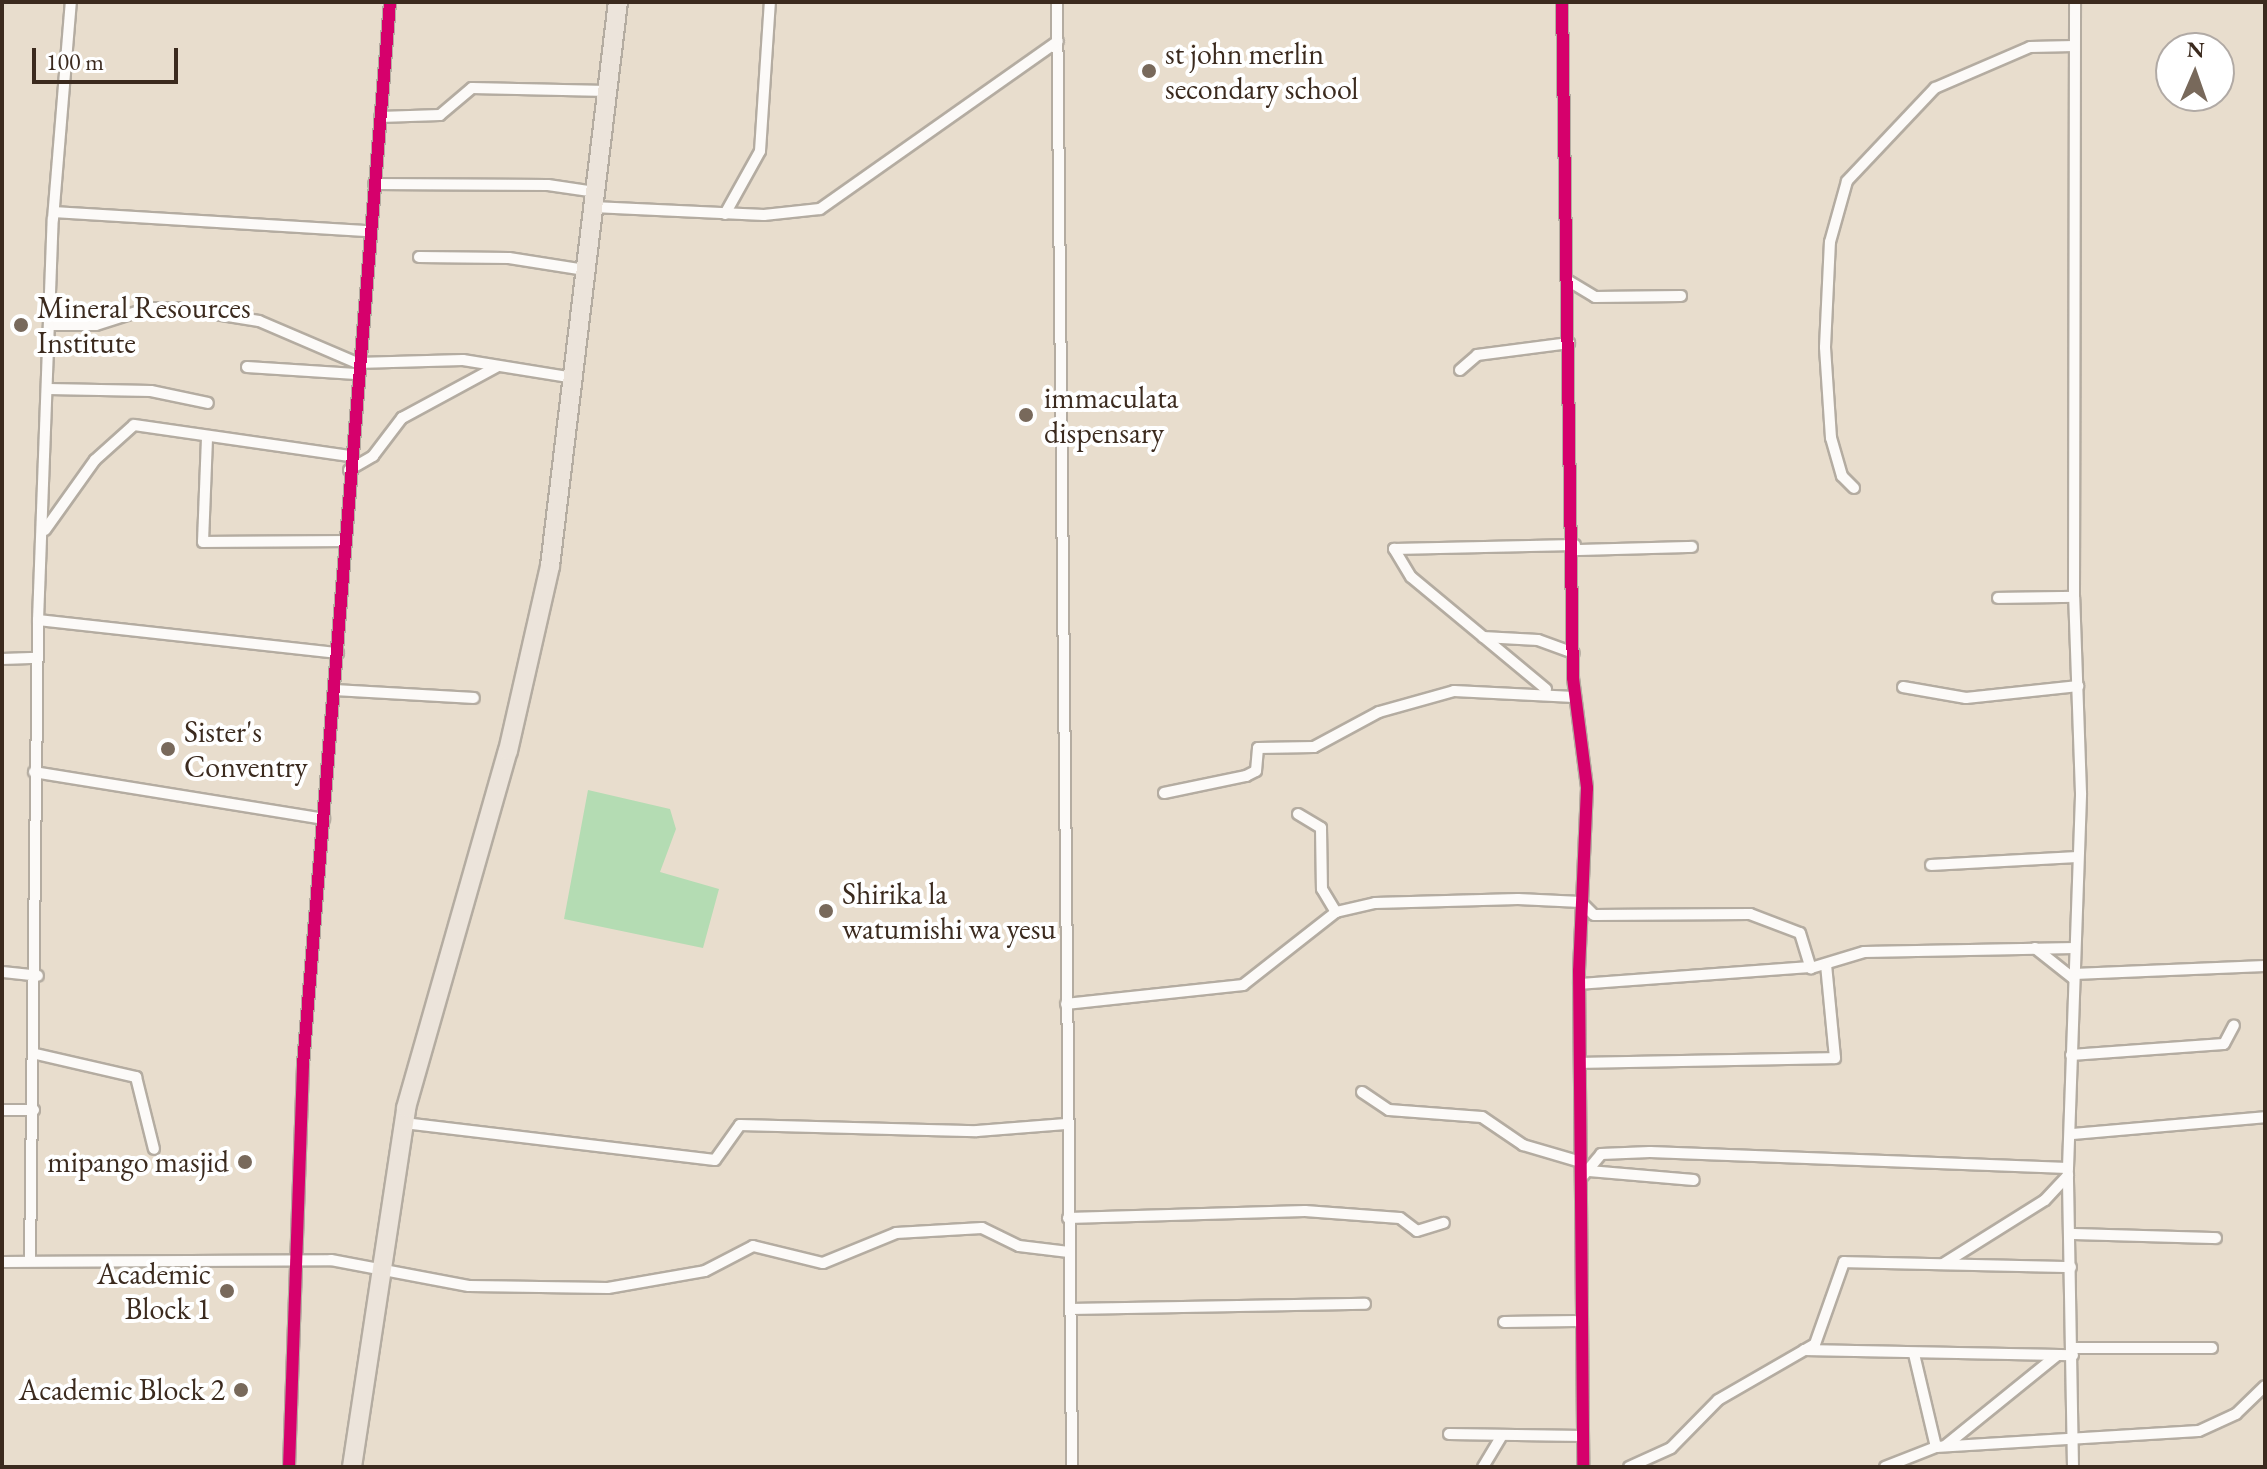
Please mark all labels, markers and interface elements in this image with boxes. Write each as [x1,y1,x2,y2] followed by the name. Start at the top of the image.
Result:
[36,32,182,82] scale bar
[2155,32,2235,112] north arrow
[2186,35,2205,64] text: N
[1165,36,1358,106] place label: st john merlin secondary school
[46,46,104,77] text: 100 m
[1140,62,1158,80] marker: st john merlin secondary school
[37,290,251,360] place label: Mineral Resources Institute
[12,316,30,334] marker: Mineral Resources Institute
[1044,380,1179,450] place label: immaculata dispensary
[1015,404,1037,426] marker: immaculata dispensary
[184,714,308,784] place label: Sister's Conventry
[159,740,177,758] marker: Sister's Conventry
[842,876,1056,946] place label: Shirika la watumishi wa yesu
[817,902,835,920] marker: Shirika la watumishi wa yesu
[47,1144,229,1180] place label: mipango masjid
[236,1153,254,1171] marker: mipango masjid
[97,1256,211,1326] place label: Academic Block 1
[218,1282,236,1300] marker: Academic Block 1
[18,1372,225,1408] place label: Academic Block 2
[232,1381,250,1399] marker: Academic Block 2

